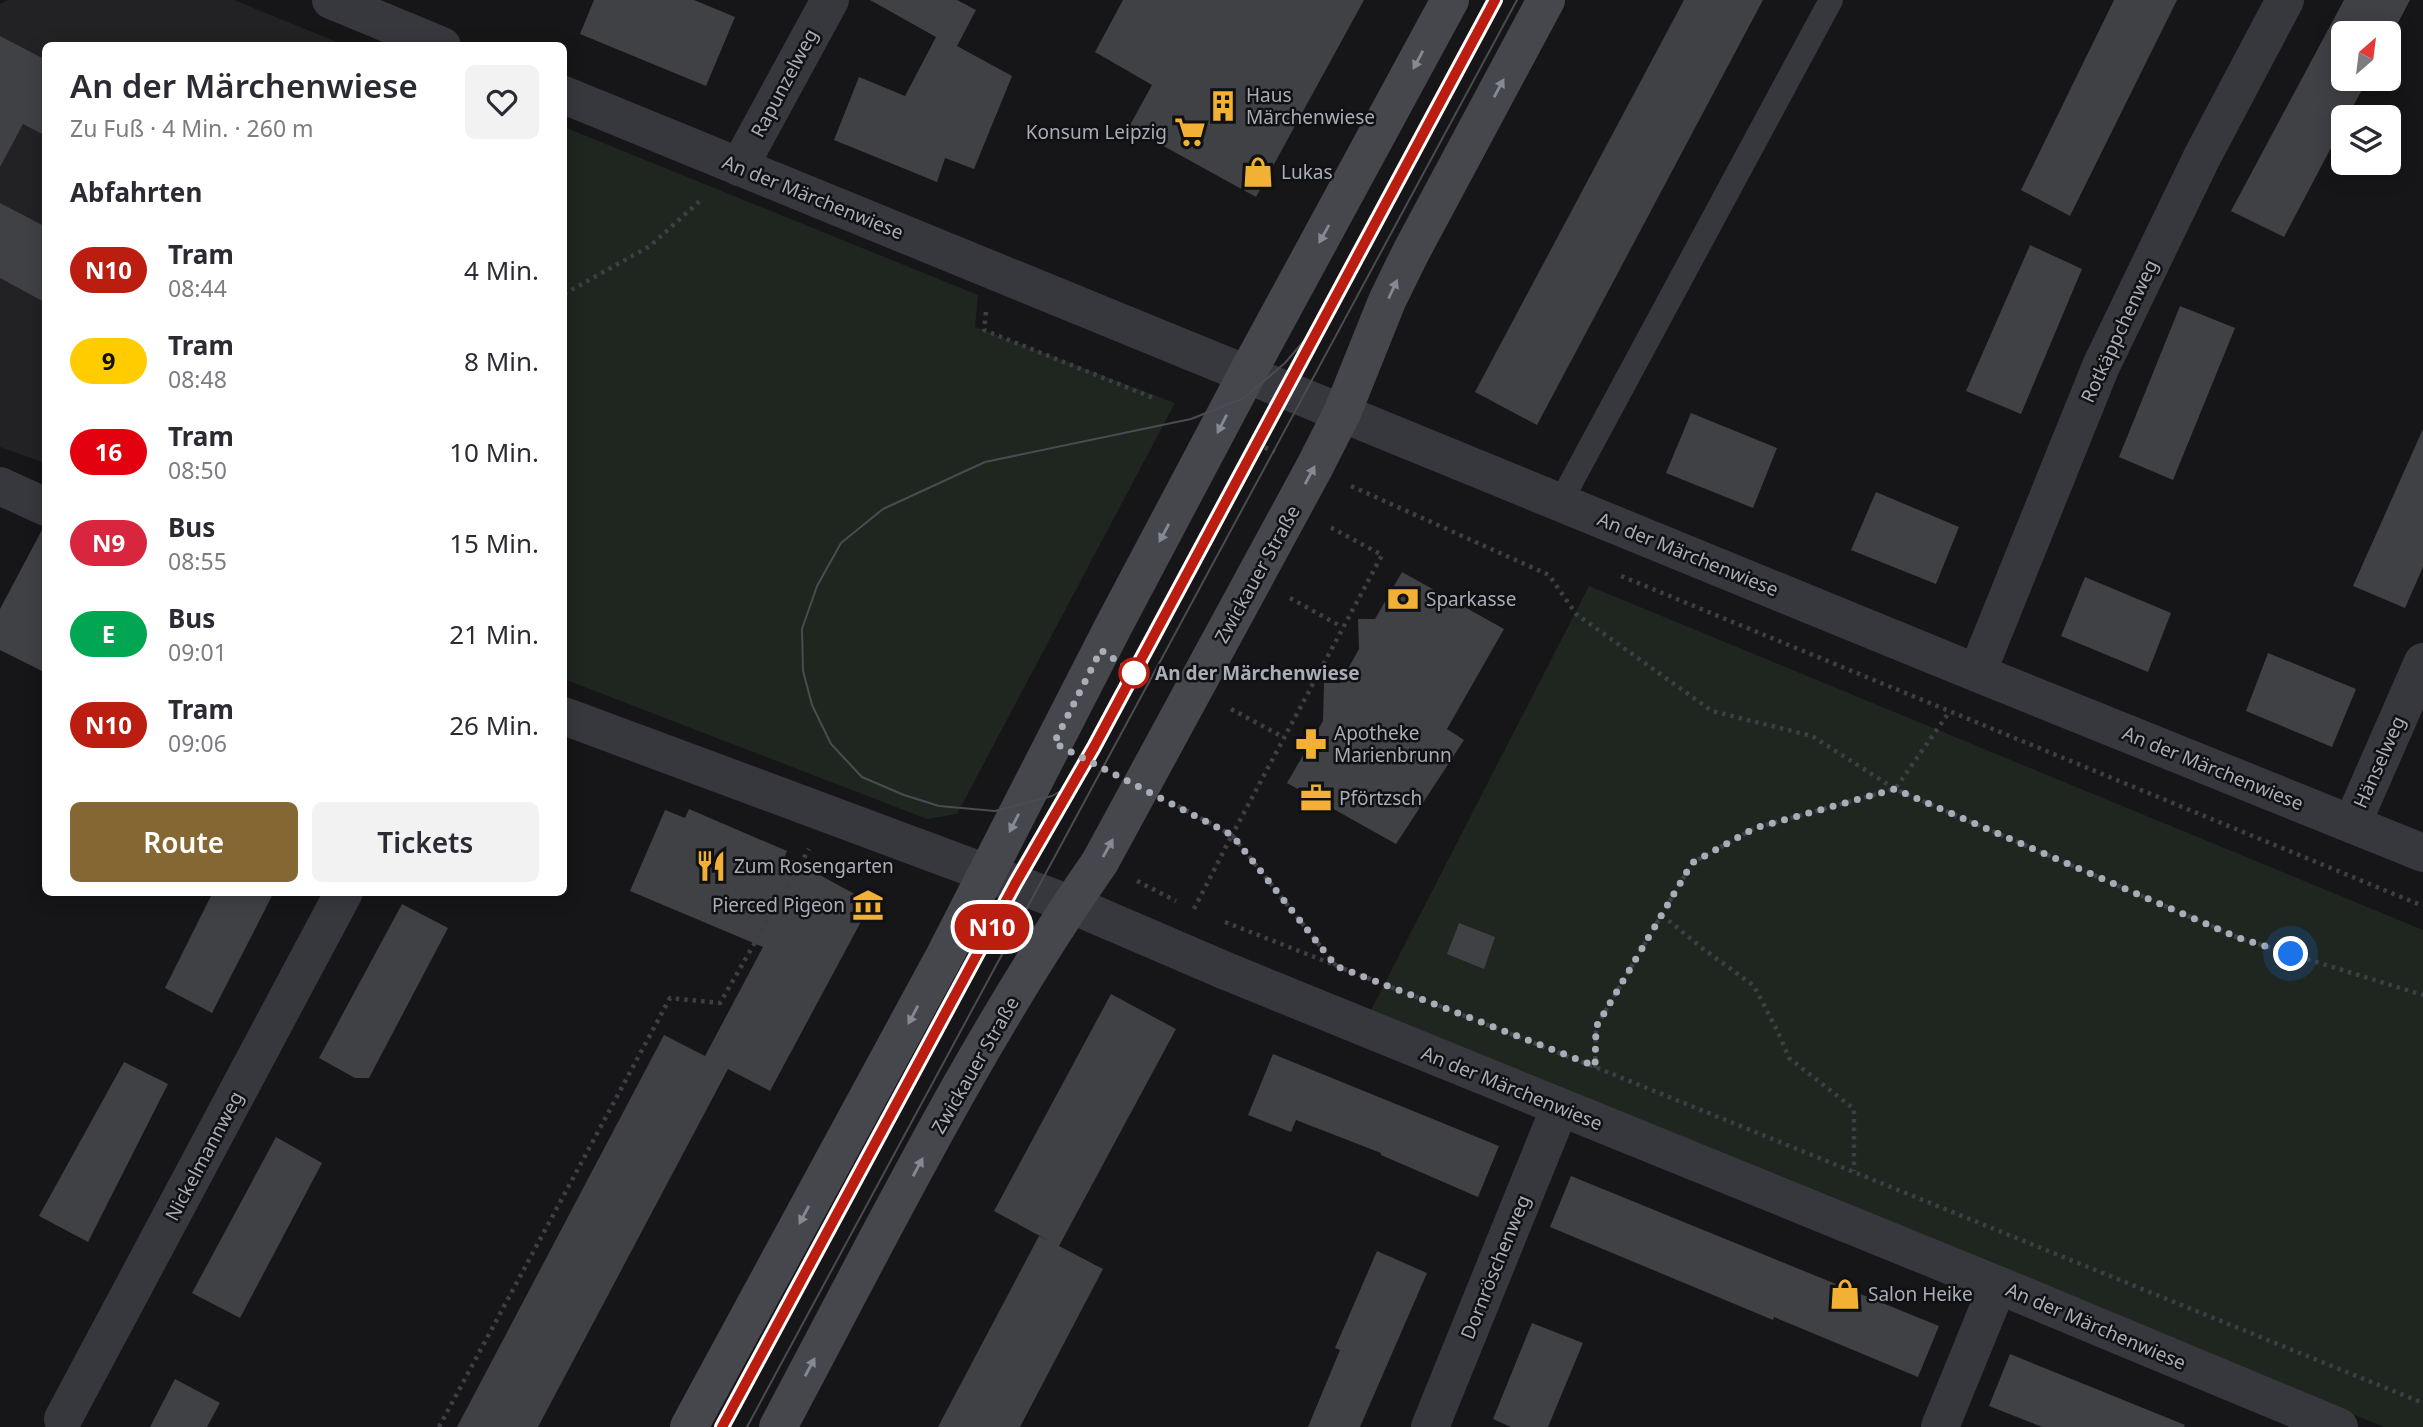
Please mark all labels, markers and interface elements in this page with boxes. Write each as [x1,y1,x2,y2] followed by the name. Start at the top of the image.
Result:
[2331,21,2401,91] north arrow
[2331,21,2401,175] map controls
[744,24,824,142] street label: Rapunzelweg
[1412,50,1424,70] one-way arrow
[70,63,418,108] text: An der Märchenwiese
[465,65,539,139] button: heart
[1493,78,1505,98] one-way arrow
[1246,82,1375,130] place label: Haus Märchenwiese
[1206,89,1240,123] building icon: Haus Märchenwiese
[2331,105,2401,175] button: layers
[70,112,314,144] text: Zu Fuß · 4 Min. · 260 m
[1173,115,1207,149] supermarket icon: Konsum Leipzig
[1026,119,1167,145] place label: Konsum Leipzig
[719,149,907,245] street label: An der Märchenwiese
[1241,155,1275,189] shop icon: Lukas
[1281,159,1333,185] place label: Lukas
[70,174,202,210] text: Abfahrten
[1318,225,1330,244] one-way arrow
[168,236,234,272] text: Tram
[464,252,539,288] text: 4 Min.
[85,253,132,286] text: N10
[2074,255,2164,407] street label: Rotkäppchenweg
[168,272,227,304] text: 08:44
[1387,279,1399,299] one-way arrow
[168,327,234,363] text: Tram
[464,343,539,379] text: 8 Min.
[102,344,115,377] text: 9
[168,363,227,395] text: 08:48
[1216,414,1227,434] one-way arrow
[168,418,234,454] text: Tram
[449,434,539,470] text: 10 Min.
[95,435,122,468] text: 16
[168,454,227,486] text: 08:50
[1304,466,1316,485] one-way arrow
[1208,500,1306,648] street label: Zwickauer Straße
[1594,506,1782,602] street label: An der Märchenwiese
[168,509,215,545] text: Bus
[1158,523,1169,543] one-way arrow
[449,525,539,561] text: 15 Min.
[92,526,125,559] text: N9
[168,545,227,577] text: 08:55
[1386,582,1420,616] bank icon: Sparkasse
[1426,586,1516,612] place label: Sparkasse
[168,600,215,636] text: Bus
[449,616,539,652] text: 21 Min.
[102,617,115,650] text: E
[168,636,227,668] text: 09:01
[1119,658,1149,688] marker: An der Märchenwiese
[1155,660,1360,686] place label: An der Märchenwiese
[168,691,234,727] text: Tram
[449,707,539,743] text: 26 Min.
[85,708,132,741] text: N10
[2347,712,2411,812] street label: Hänselweg
[1334,720,1452,768] place label: Apotheke Marienbrunn
[2119,720,2307,816] street label: An der Märchenwiese
[168,727,227,759] text: 09:06
[1294,727,1328,761] pharmacy icon: Apotheke Marienbrunn
[1299,781,1333,815] office icon: Pförtzsch
[1339,785,1422,811] place label: Pförtzsch
[70,802,298,882] button: Route
[312,802,539,882] button: Tickets
[1008,813,1019,833] one-way arrow
[1102,838,1114,857] one-way arrow
[694,849,728,883] restaurant icon: Zum Rosengarten
[734,853,894,879] place label: Zum Rosengarten
[851,888,885,922] museum icon: Pierced Pigeon
[712,892,845,918] place label: Pierced Pigeon
[952,904,1032,950] line badge: N10
[969,910,1015,943] text: N10
[2273,936,2308,971] your location
[925,992,1025,1138] street label: Zwickauer Straße
[907,1005,919,1025] one-way arrow
[1418,1040,1606,1136] street label: An der Märchenwiese
[159,1087,249,1225] street label: Nickelmannweg
[912,1157,924,1176] one-way arrow
[1454,1191,1536,1343] street label: Dornröschenweg
[799,1205,810,1225] one-way arrow
[2002,1276,2190,1376] street label: An der Märchenwiese
[1828,1277,1862,1311] shop icon: Salon Heike
[1868,1281,1973,1307] place label: Salon Heike
[804,1357,816,1377] one-way arrow

